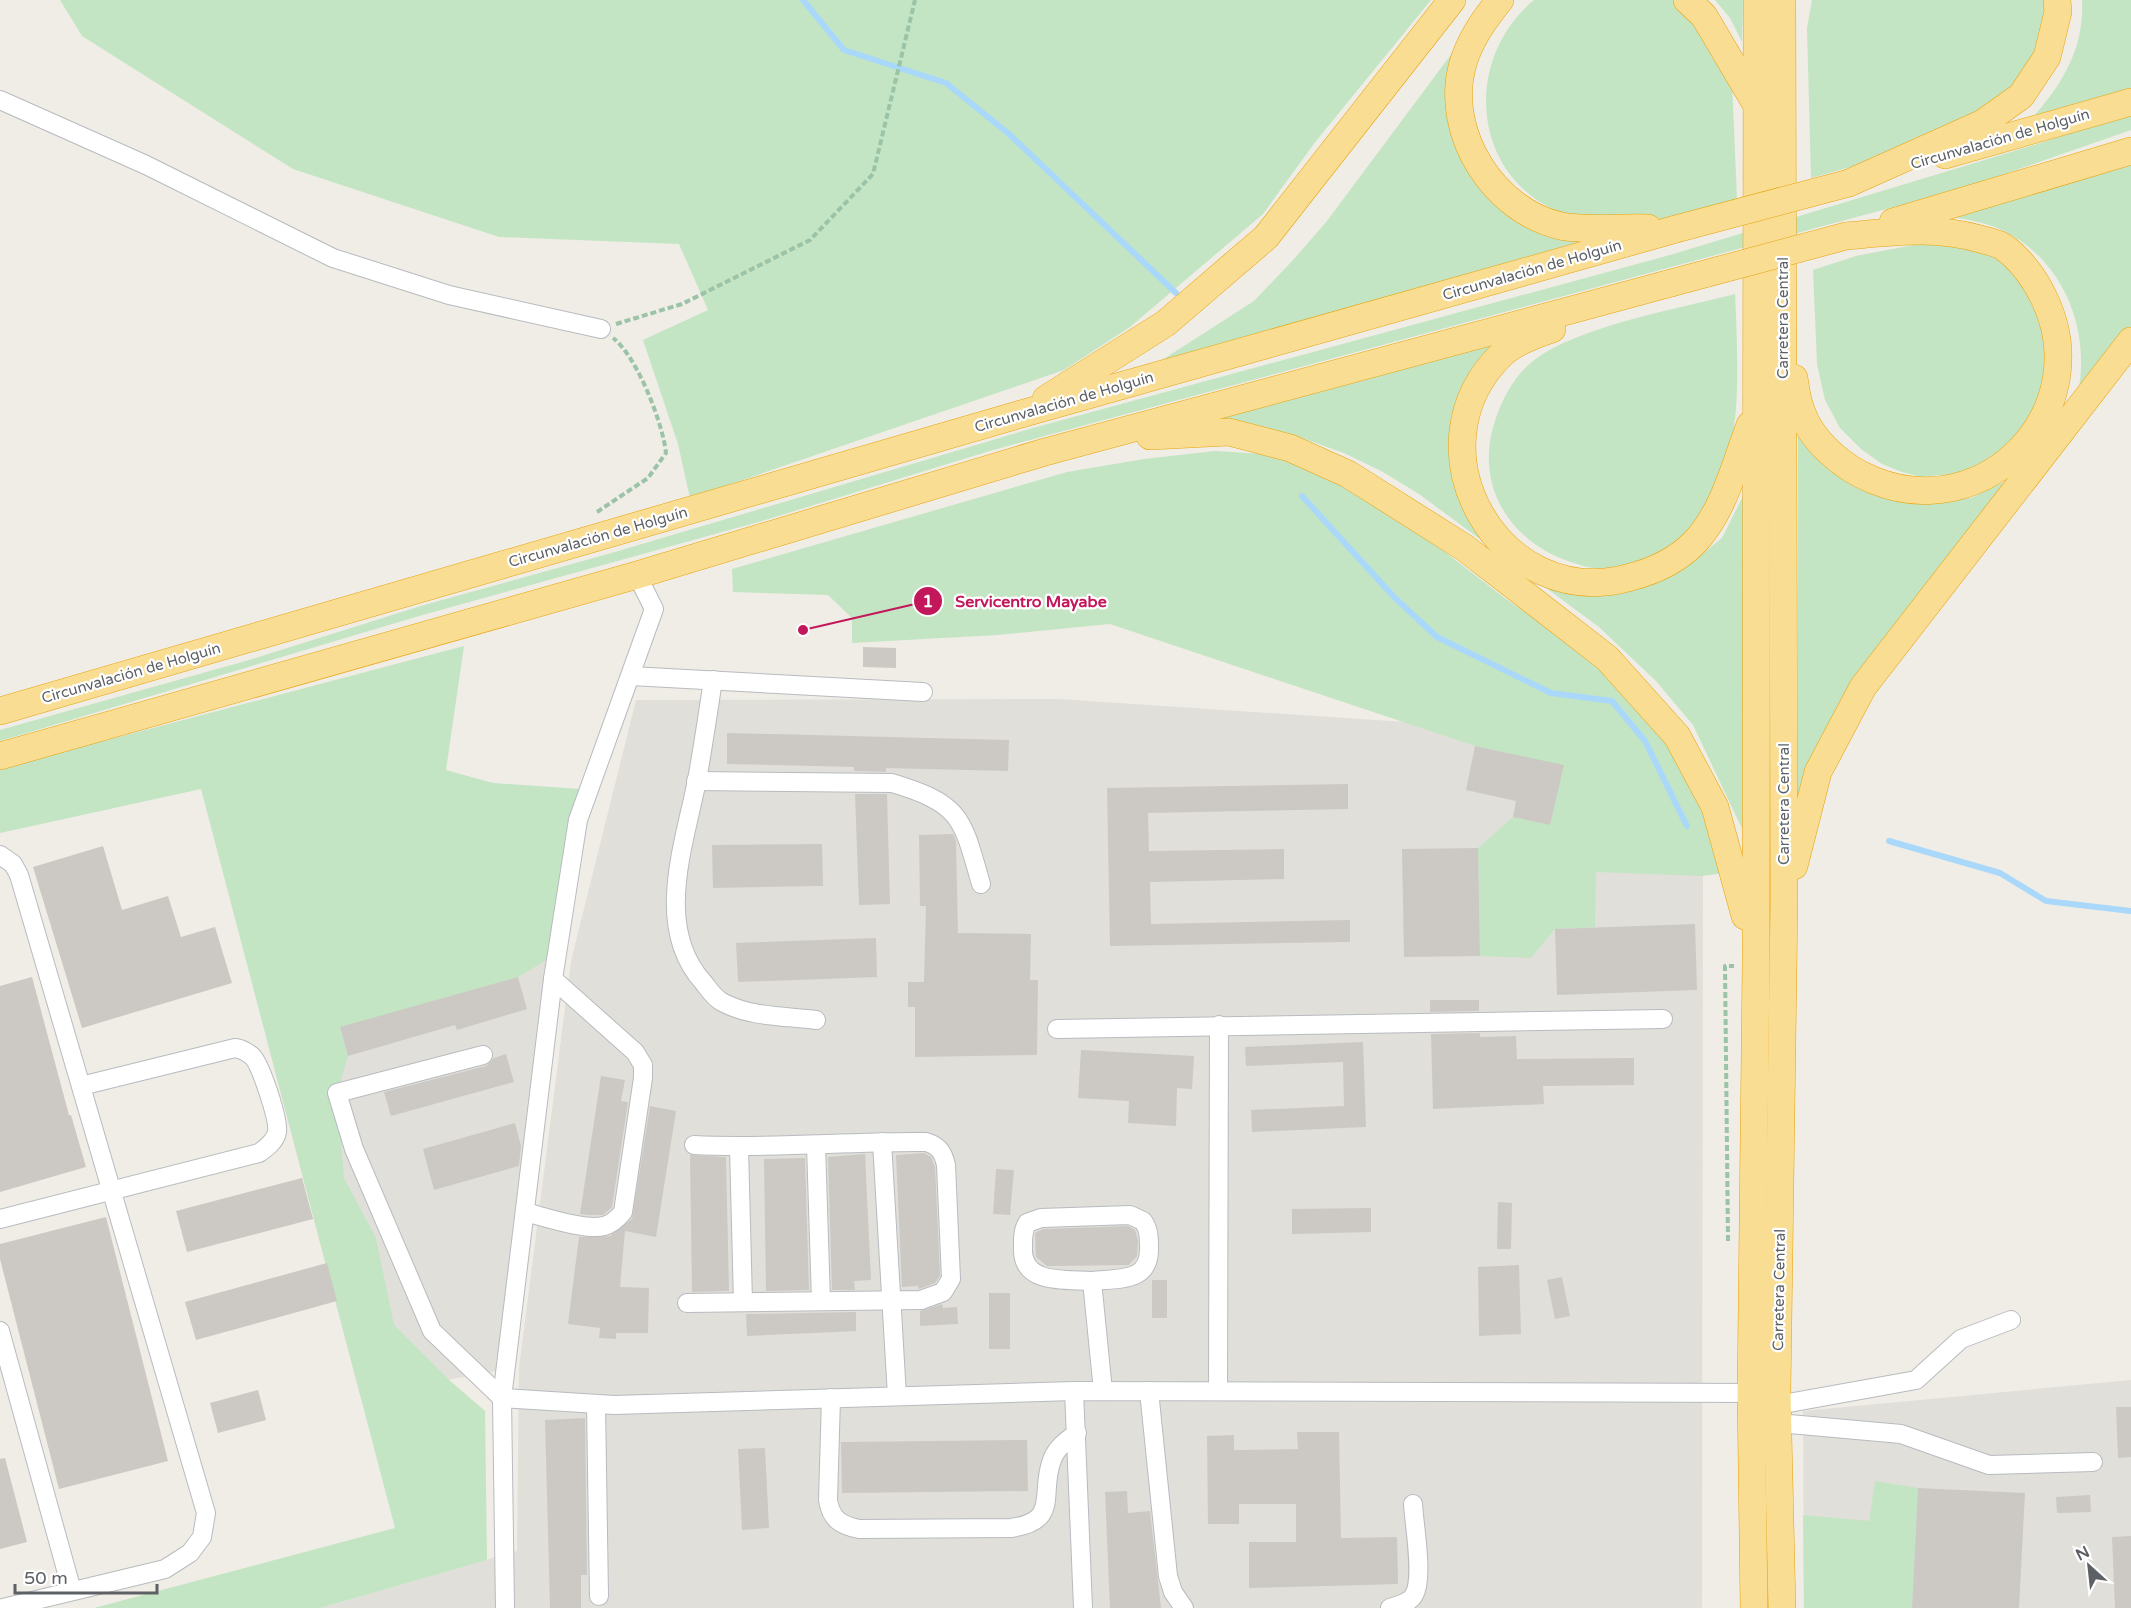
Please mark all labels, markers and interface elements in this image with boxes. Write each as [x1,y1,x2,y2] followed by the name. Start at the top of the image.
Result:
[1908,105,2092,173] street label: Circunvalación de Holguín
[1440,236,1624,304] street label: Circunvalación de Holguín
[1774,257,1792,379] street label: Carretera Central
[972,368,1156,436] street label: Circunvalación de Holguín
[506,503,690,571] street label: Circunvalación de Holguín
[913,584,1119,618] callout: Servicentro Mayabe
[922,590,934,612] text: 1
[955,592,1107,612] text: Servicentro Mayabe
[39,639,223,707] street label: Circunvalación de Holguín
[1775,743,1793,865] street label: Carretera Central
[1769,1229,1789,1351] street label: Carretera Central
[2059,1536,2119,1596] north arrow
[2072,1542,2093,1565] text: N
[15,1557,158,1595] scale bar
[24,1567,68,1589] text: 50 m

